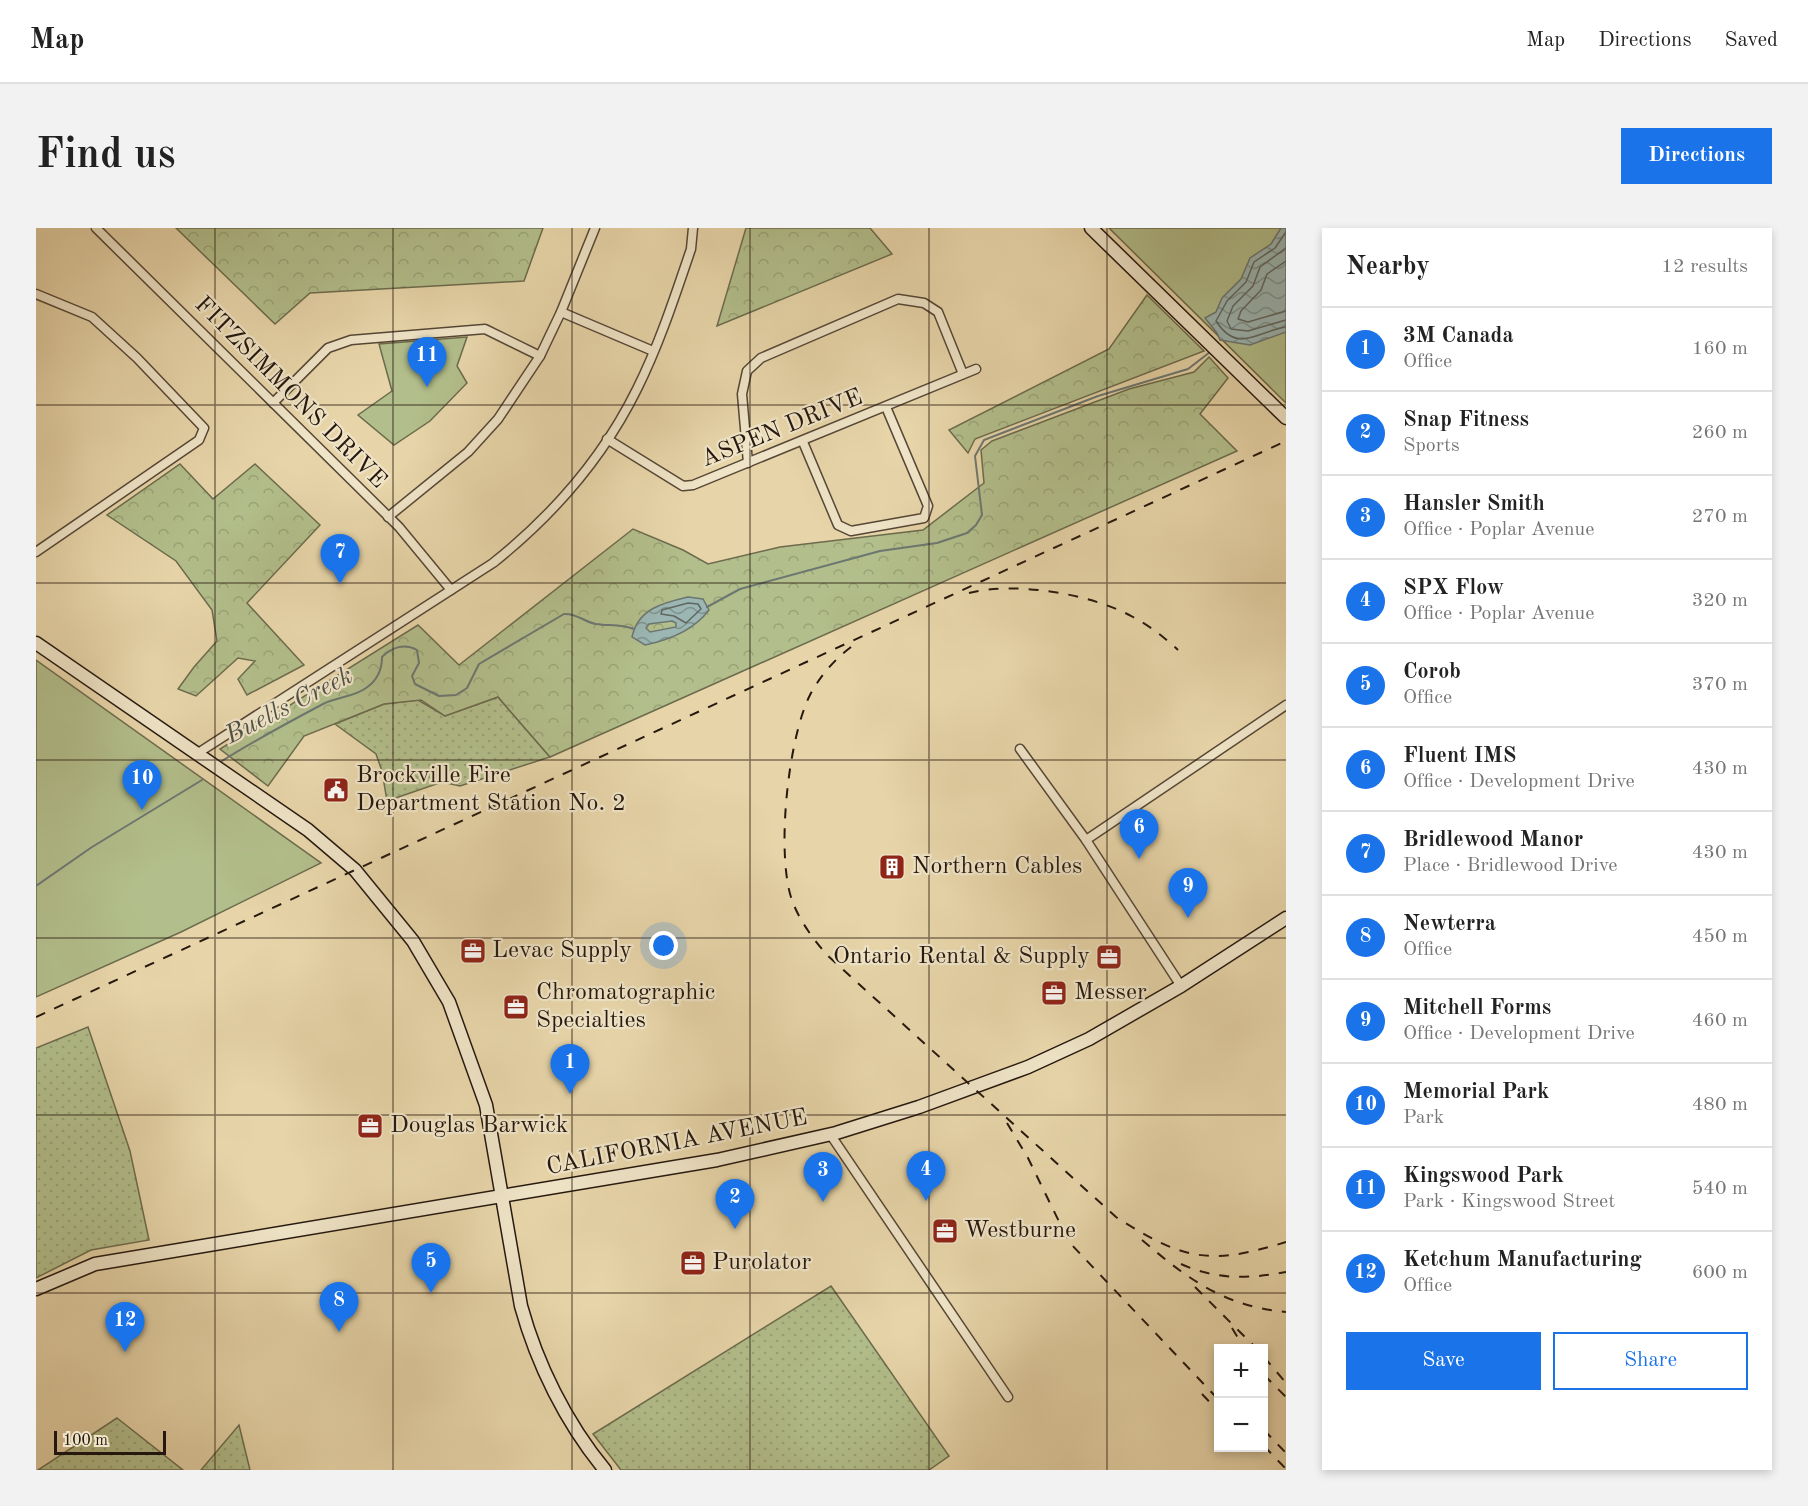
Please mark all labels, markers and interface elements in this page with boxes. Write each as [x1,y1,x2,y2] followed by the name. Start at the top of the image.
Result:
[30,27,84,55] text: Map
[1526,30,1565,51] text: Map
[1598,30,1692,51] text: Directions
[1725,30,1778,51] text: Saved
[1621,128,1772,184] button: Directions
[36,135,175,177] text: Find us
[1346,254,1430,280] text: Nearby
[1661,257,1748,277] text: 12 results
[189,292,391,494] street label: FITZSIMMONS DRIVE
[1403,325,1514,347] text: 3M Canada
[408,338,446,387] pin: 11
[1360,339,1371,359] text: 1
[1692,339,1748,359] text: 160 m
[1403,352,1452,372] text: Office
[698,386,866,472] street label: ASPEN DRIVE
[1403,409,1529,431] text: Snap Fitness
[1360,423,1371,443] text: 2
[1692,423,1748,443] text: 260 m
[1403,436,1460,456] text: Sports
[1403,493,1545,515] text: Hansler Smith
[1360,507,1371,527] text: 3
[1692,507,1748,527] text: 270 m
[1403,520,1594,540] text: Office · Poplar Avenue
[320,534,360,584] pin: 7
[1403,577,1504,599] text: SPX Flow
[1360,591,1371,611] text: 4
[1692,591,1748,611] text: 320 m
[1403,604,1594,624] text: Office · Poplar Avenue
[1403,661,1461,683] text: Corob
[220,663,357,750] water label: Buells Creek
[1360,675,1371,695] text: 5
[1692,675,1748,695] text: 370 m
[1403,688,1452,708] text: Office
[1403,745,1516,767] text: Fluent IMS
[1360,759,1371,779] text: 6
[1692,759,1748,779] text: 430 m
[122,760,162,810] pin: 10
[356,764,626,816] place label: Brockville Fire Department Station No. 2
[1403,772,1635,792] text: Office · Development Drive
[321,775,351,805] public building icon: Brockville Fire Department Station No. 2
[1120,810,1158,859] pin: 6
[1403,829,1583,851] text: Bridlewood Manor
[1360,843,1371,863] text: 7
[1692,843,1748,863] text: 430 m
[877,852,907,882] building icon: Northern Cables
[912,855,1082,879] place label: Northern Cables
[1403,856,1618,876] text: Place · Bridlewood Drive
[1168,868,1208,918] pin: 9
[1403,913,1496,935] text: Newterra
[1360,927,1371,947] text: 8
[1692,927,1748,947] text: 450 m
[649,931,678,960] your location
[458,936,488,966] office icon: Levac Supply
[492,939,632,963] place label: Levac Supply
[1403,940,1452,960] text: Office
[1094,942,1124,972] office icon: Ontario Rental & Supply
[833,945,1090,969] place label: Ontario Rental & Supply
[1039,978,1069,1008] office icon: Messer
[536,981,715,1033] place label: Chromatographic Specialties
[1074,981,1147,1005] place label: Messer
[501,992,531,1022] office icon: Chromatographic Specialties
[1403,997,1551,1019] text: Mitchell Forms
[1360,1011,1371,1031] text: 9
[1692,1011,1748,1031] text: 460 m
[1403,1024,1635,1044] text: Office · Development Drive
[550,1044,590,1094] pin: 1
[1403,1081,1549,1103] text: Memorial Park
[1354,1095,1377,1115] text: 10
[1692,1095,1748,1115] text: 480 m
[545,1106,809,1180] street label: CALIFORNIA AVENUE
[1403,1108,1444,1128] text: Park
[355,1111,385,1141] office icon: Douglas Barwick
[390,1114,568,1138] place label: Douglas Barwick
[804,1152,842,1202] pin: 3
[906,1152,946,1201] pin: 4
[1403,1165,1564,1187] text: Kingswood Park
[1354,1179,1377,1199] text: 11
[1692,1179,1748,1199] text: 540 m
[716,1180,754,1229] pin: 2
[1403,1192,1615,1212] text: Park · Kingswood Street
[930,1216,960,1246] office icon: Westburne
[964,1219,1076,1243] place label: Westburne
[412,1244,450,1293] pin: 5
[678,1248,708,1278] office icon: Purolator
[1403,1249,1642,1271] text: Ketchum Manufacturing
[712,1251,812,1275] place label: Purolator
[1354,1263,1377,1283] text: 12
[1692,1263,1748,1283] text: 600 m
[1403,1276,1452,1296] text: Office
[320,1282,358,1332] pin: 8
[106,1302,145,1352] pin: 12
[1346,1332,1541,1390] button: Save
[1553,1332,1748,1390] button: Share
[1214,1344,1268,1452] map controls
[1214,1344,1268,1398] button: +
[1214,1398,1268,1452] button: −
[54,1428,166,1456] scale bar
[63,1433,108,1449] text: 100 m

